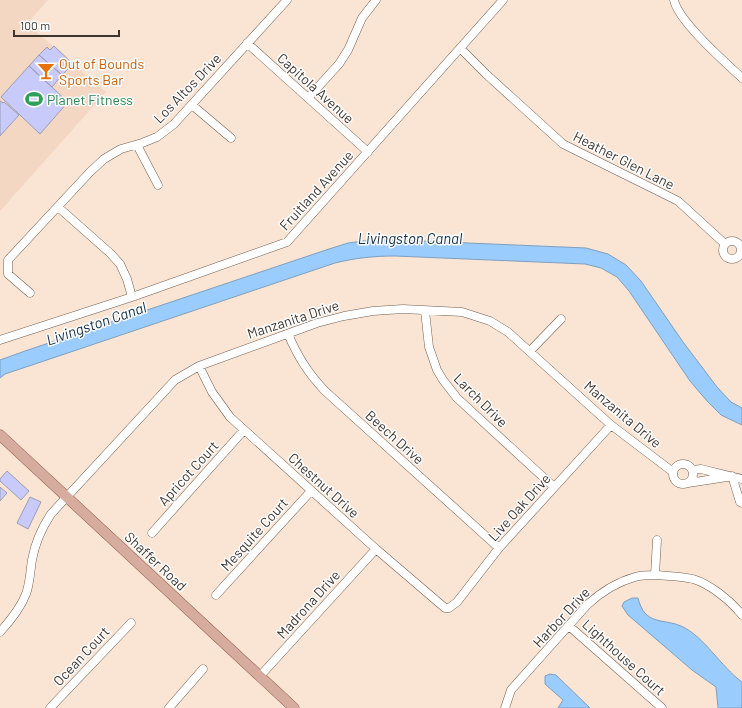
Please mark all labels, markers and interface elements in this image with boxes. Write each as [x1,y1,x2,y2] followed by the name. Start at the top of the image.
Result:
[14,12,119,38] scale bar
[20,18,50,32] text: 100 m
[274,49,358,127] street label: Capitola Avenue
[150,50,224,126] street label: Los Altos Drive
[59,55,144,88] place label: Out of Bounds Sports Bar
[36,61,56,81] bar icon: Out of Bounds Sports Bar
[24,89,44,109] sports icon: Planet Fitness
[47,91,133,108] place label: Planet Fitness
[571,127,677,193] street label: Heather Glen Lane
[276,146,356,234] street label: Fruitland Avenue
[358,229,463,247] water label: Livingston Canal
[245,296,341,342] street label: Manzanita Drive
[44,297,149,349] water label: Livingston Canal
[451,370,511,430] street label: Larch Drive
[581,377,665,451] street label: Manzanita Drive
[362,406,428,468] street label: Beech Drive
[154,437,222,509] street label: Apricot Court
[285,449,363,521] street label: Chestnut Drive
[484,470,554,544] street label: Live Oak Drive
[217,494,291,574] street label: Mesquite Court
[122,528,190,594] street label: Shaffer Road
[273,566,343,642] street label: Madrona Drive
[529,584,593,650] street label: Harbor Drive
[579,615,669,699] street label: Lighthouse Court
[49,623,113,689] street label: Ocean Court

